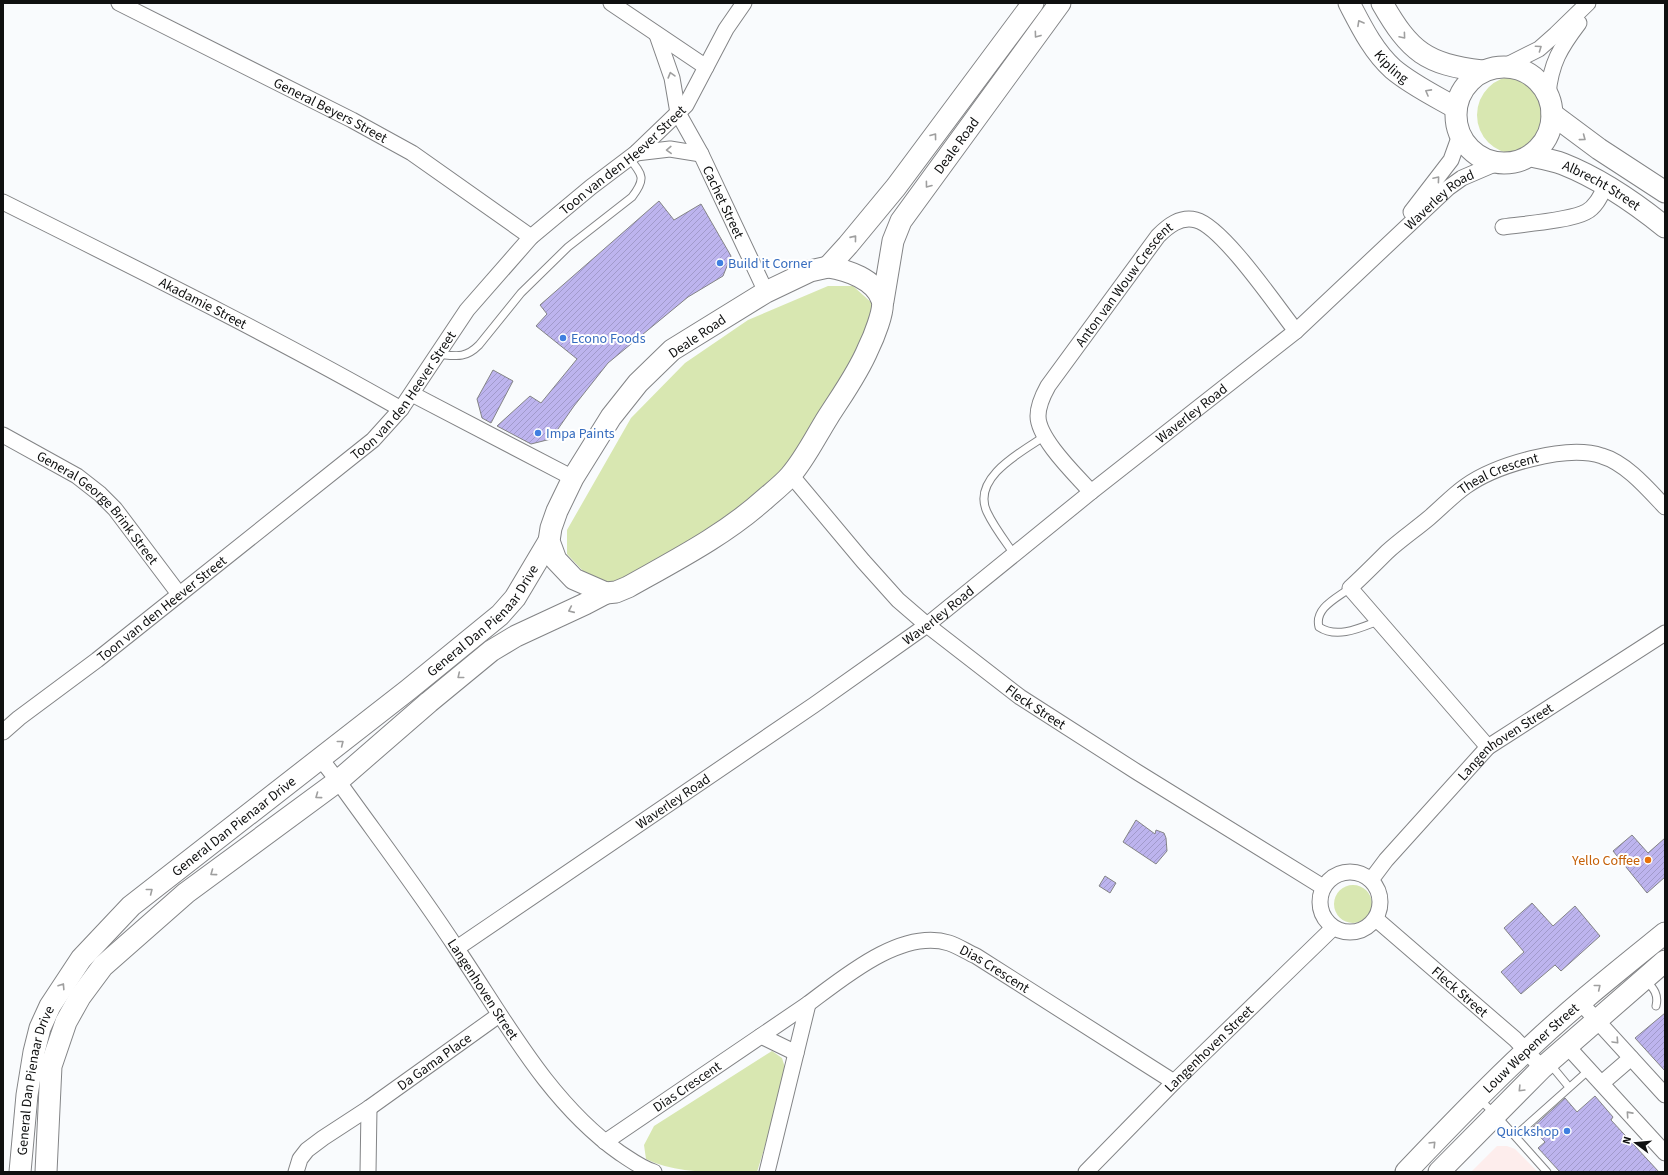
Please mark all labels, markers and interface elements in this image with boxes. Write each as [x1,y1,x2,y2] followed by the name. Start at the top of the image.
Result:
[1357,20,1364,27] one-way arrow
[1035,30,1042,37] one-way arrow
[1398,31,1405,38] one-way arrow
[1369,46,1412,89] street label: Kipling
[1535,46,1542,53] one-way arrow
[667,72,676,79] one-way arrow
[270,73,391,149] street label: General Beyers Street
[1425,90,1432,97] one-way arrow
[556,101,691,220] street label: Toon van den Heever Street
[929,113,984,178] street label: Deale Road
[929,133,936,140] one-way arrow
[1579,133,1586,140] one-way arrow
[666,146,672,154] one-way arrow
[1559,156,1645,216] street label: Albrecht Street
[697,163,749,242] street label: Cachet Street
[1400,165,1477,235] street label: Waverley Road
[1432,176,1439,184] one-way arrow
[926,181,933,188] one-way arrow
[1071,218,1178,351] street label: Anton van Wouw Crescent
[850,236,857,243] one-way arrow
[728,254,812,274] place label: Build it Corner
[715,258,725,268] marker: Build it Corner
[155,273,250,335] street label: Akadamie Street
[665,310,730,364] street label: Deale Road
[346,327,461,465] street label: Toon van den Heever Street
[571,329,646,349] place label: Econo Foods
[558,333,568,343] marker: Econo Foods
[1152,380,1232,448] street label: Waverley Road
[546,424,615,444] place label: Impa Paints
[533,428,543,438] marker: Impa Paints
[33,447,163,569] street label: General George Brink Street
[1454,448,1541,500] street label: Theal Crescent
[93,551,231,667] street label: Toon van den Heever Street
[423,561,544,682] street label: General Dan Pienaar Drive
[899,582,979,650] street label: Waverley Road
[567,605,575,613] one-way arrow
[457,672,464,679] one-way arrow
[1001,680,1070,735] street label: Fleck Street
[1453,698,1558,785] street label: Langenhoven Street
[336,740,343,747] one-way arrow
[632,769,715,834] street label: Waverley Road
[168,772,301,882] street label: General Dan Pienaar Drive
[315,792,322,799] one-way arrow
[1571,851,1640,871] place label: Yello Coffee
[1643,855,1653,865] marker: Yello Coffee
[210,868,217,875] one-way arrow
[145,889,152,896] one-way arrow
[442,935,523,1045] street label: Langenhoven Street
[956,940,1033,999] street label: Dias Crescent
[1427,962,1492,1022] street label: Fleck Street
[58,984,65,991] one-way arrow
[1594,985,1601,992] one-way arrow
[1479,999,1584,1098] street label: Louw Wepener Street
[1160,1001,1259,1097] street label: Langenhoven Street
[13,1003,60,1156] street label: General Dan Pienaar Drive
[393,1029,476,1096] street label: Da Gama Place
[1611,1036,1618,1044] one-way arrow
[649,1057,726,1118] street label: Dias Crescent
[1519,1084,1526,1092] one-way arrow
[1627,1111,1634,1119] one-way arrow
[1496,1122,1559,1142] place label: Quickshop
[1616,1123,1656,1163] north arrow
[1562,1126,1572,1136] marker: Quickshop
[1619,1135,1635,1146] text: N
[1428,1141,1436,1149] one-way arrow

